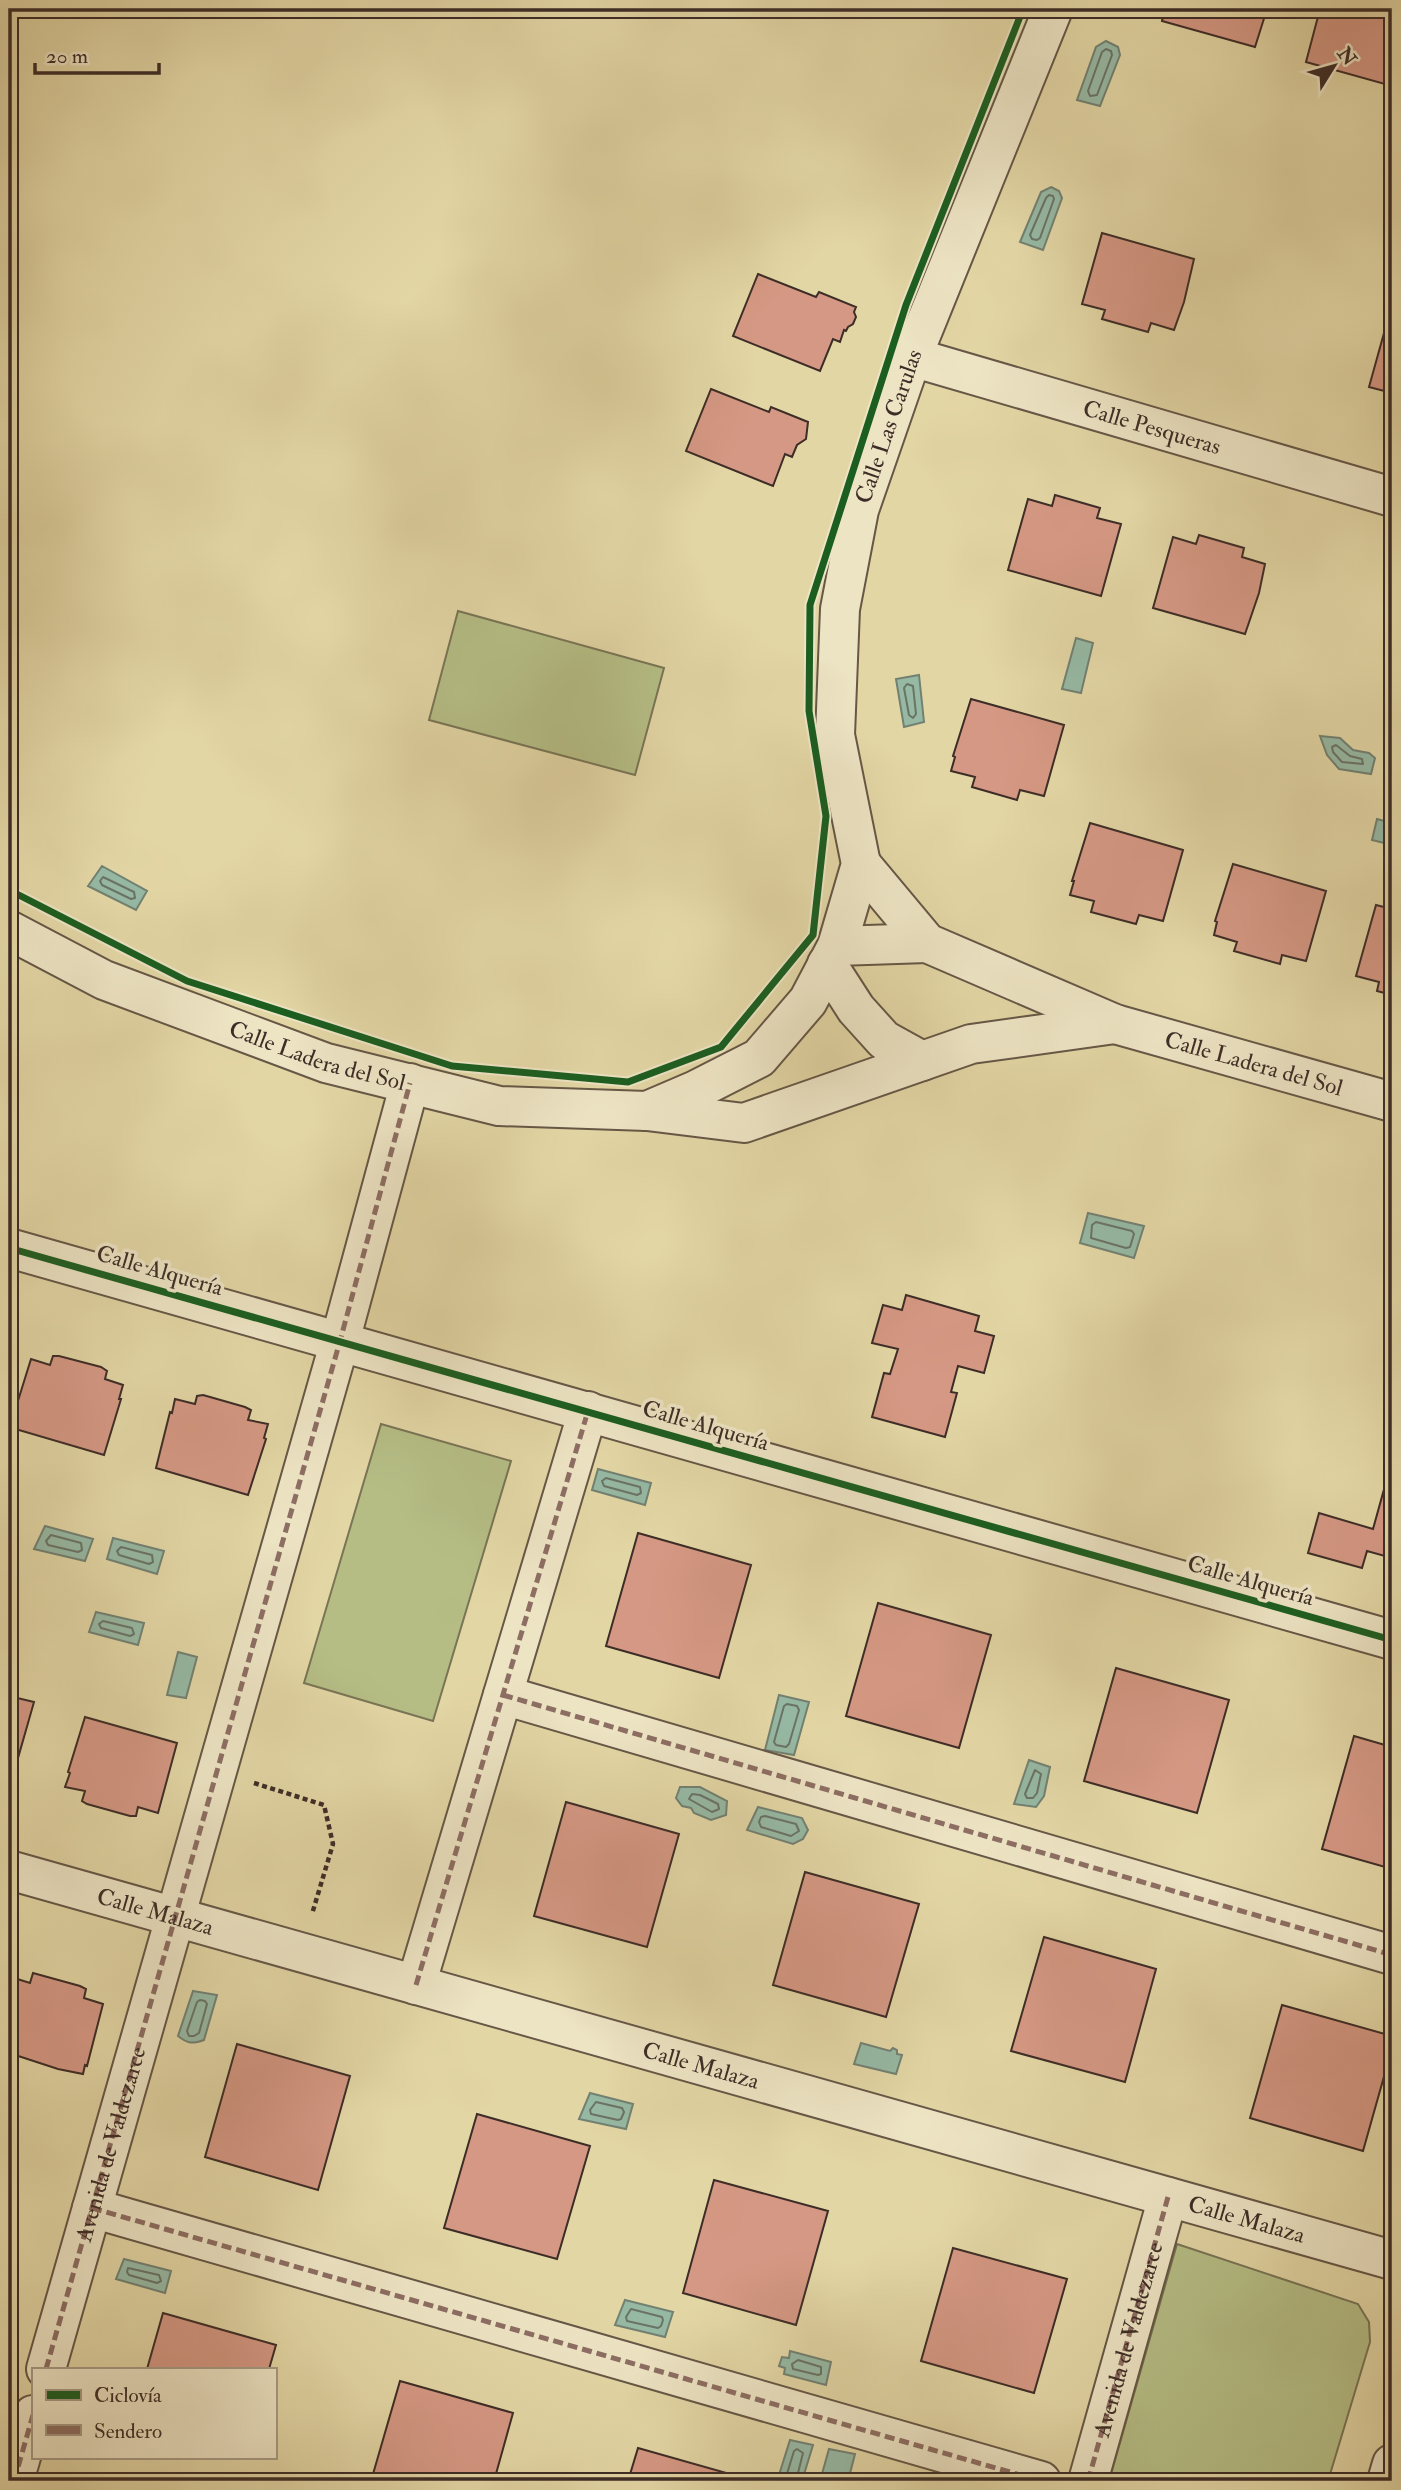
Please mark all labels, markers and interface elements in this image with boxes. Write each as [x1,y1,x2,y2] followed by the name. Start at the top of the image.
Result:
[35,32,159,76] scale bar
[1300,32,1370,102] north arrow
[1331,42,1362,71] text: N
[46,43,88,70] text: 20 m
[848,345,929,507] street label: Calle Las Carulas
[1080,394,1224,461] street label: Calle Pesqueras
[225,1014,409,1097] street label: Calle Ladera del Sol
[1161,1025,1346,1102] street label: Calle Ladera del Sol
[93,1239,227,1303] street label: Calle Alquería
[639,1394,773,1458] street label: Calle Alquería
[1184,1549,1318,1613] street label: Calle Alquería
[93,1882,217,1942] street label: Calle Malaza
[639,2035,763,2096] street label: Calle Malaza
[69,2043,153,2246] street label: Avenida de Valdezarce
[1185,2189,1309,2250] street label: Calle Malaza
[1087,2238,1170,2441] street label: Avenida de Valdezarce
[32,2368,276,2458] legend
[94,2382,162,2409] text: Ciclovía
[94,2418,162,2445] text: Sendero

